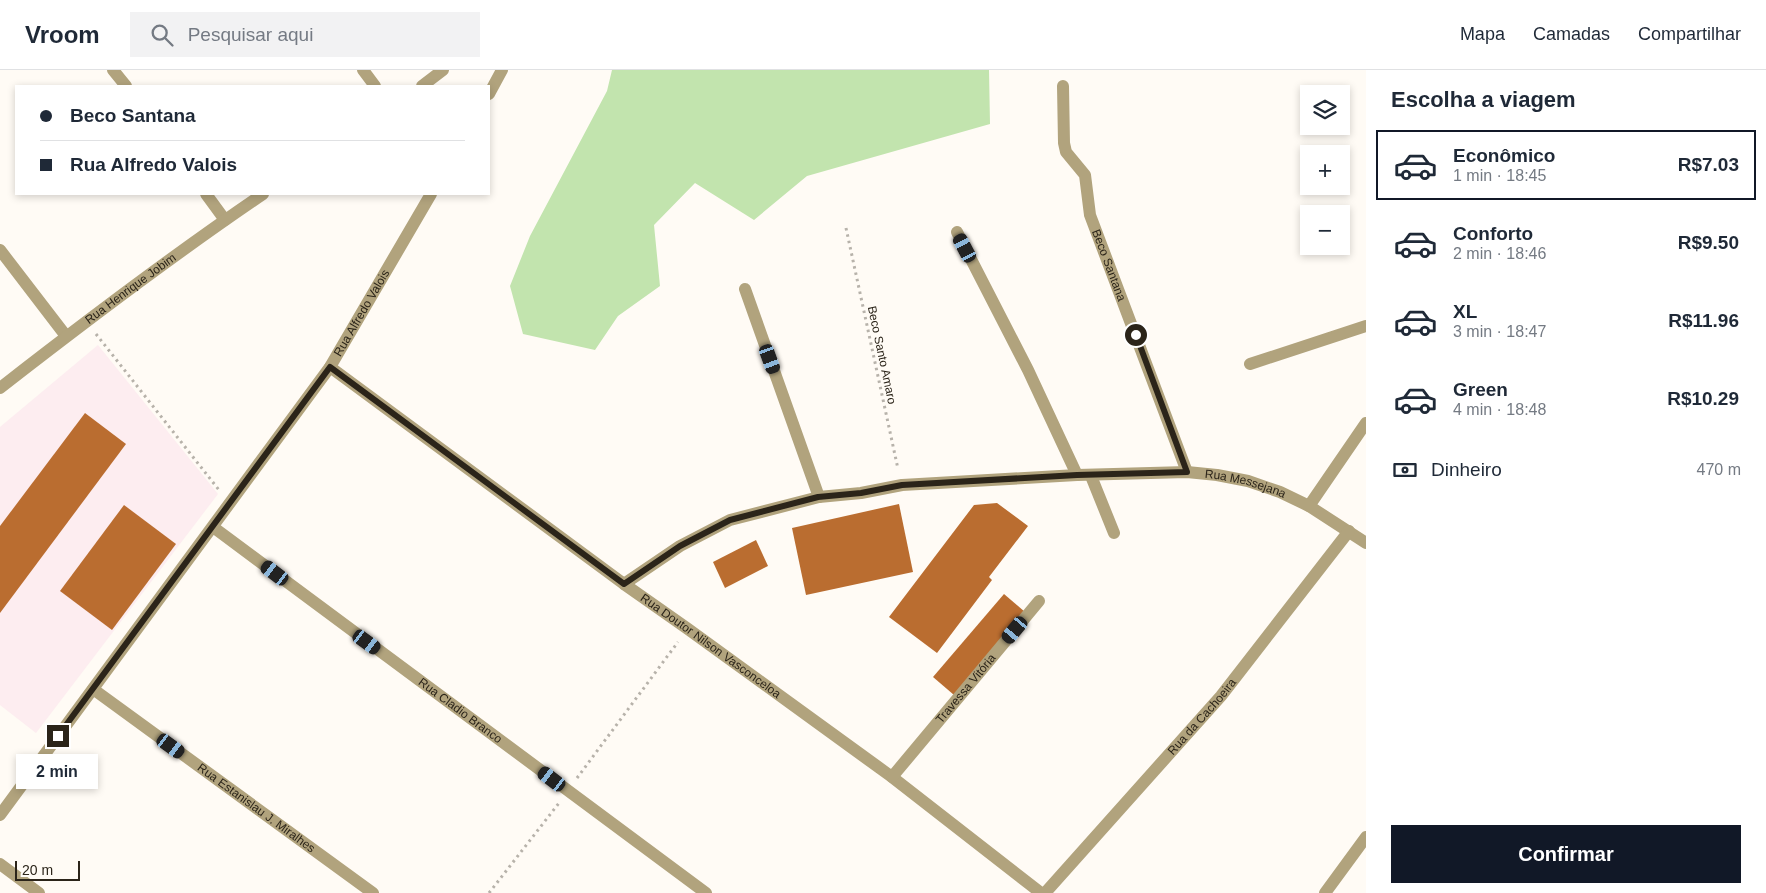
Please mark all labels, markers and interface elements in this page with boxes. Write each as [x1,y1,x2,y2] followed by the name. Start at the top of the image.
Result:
[130,12,480,57] search box
[25,21,100,48] text: Vroom
[148,21,176,49] icon: search
[188,24,313,45] text: Pesquisar aqui
[1460,24,1505,44] text: Mapa
[1533,24,1610,44] text: Camadas
[1638,24,1741,44] text: Compartilhar
[1300,85,1350,255] map controls
[1300,85,1350,135] button: layers
[1391,87,1576,112] text: Escolha a viagem
[70,105,196,126] text: Beco Santana
[1393,143,1438,188] icon: car
[1300,145,1350,195] button: +
[1453,145,1555,166] text: Econômico
[70,154,237,175] text: Rua Alfredo Valois
[1678,154,1739,175] text: R$7.03
[1453,167,1546,184] text: 1 min · 18:45
[1300,205,1350,255] button: −
[1393,221,1438,266] icon: car
[1453,223,1533,244] text: Conforto
[1089,227,1129,303] street label: Beco Santana
[951,231,978,265] car
[1678,232,1739,253] text: R$9.50
[1453,245,1546,262] text: 2 min · 18:46
[82,250,179,327] street label: Rua Henrique Jobim
[331,267,392,359] street label: Rua Alfredo Valois
[1393,299,1438,344] icon: car
[1453,301,1477,322] text: XL
[865,305,899,406] street label: Beco Santo Amaro
[1668,310,1739,331] text: R$11.96
[1453,323,1546,340] text: 3 min · 18:47
[1125,324,1147,346] route start
[757,342,782,376] car
[1393,377,1438,422] icon: car
[1453,379,1508,400] text: Green
[1667,388,1739,409] text: R$10.29
[1453,401,1546,418] text: 4 min · 18:48
[1391,456,1419,484] icon: cash
[1431,459,1502,480] text: Dinheiro
[1697,461,1741,478] text: 470 m
[1204,467,1289,501] street label: Rua Messejana
[258,558,291,588] car
[638,591,784,701] street label: Rua Doutor Nilson Vasconceloa
[999,614,1030,646] car
[350,627,383,657] car
[933,651,999,726] street label: Travessa Vitória
[416,675,505,746] street label: Rua Cladio Branco
[1165,675,1239,758] street label: Rua da Cachoeira
[47,725,69,747] route end
[154,731,187,761] car
[17,754,99,788] callout: 2 min
[195,760,318,855] street label: Rua Estanislau J. Miralhes
[36,763,78,780] text: 2 min
[535,764,568,794] car
[1391,825,1741,883] button: Confirmar
[15,858,80,881] scale bar
[22,862,53,878] text: 20 m

